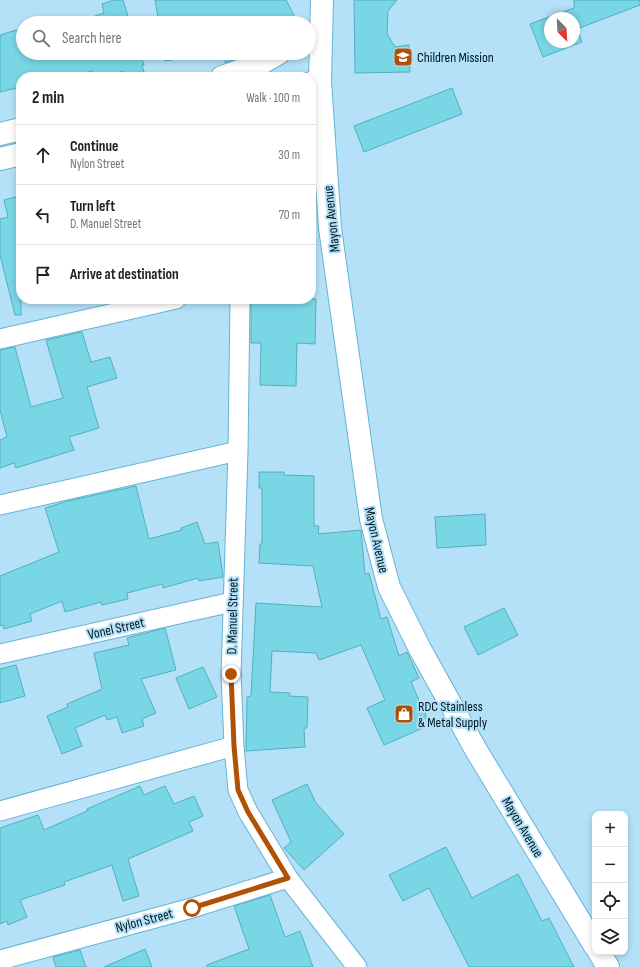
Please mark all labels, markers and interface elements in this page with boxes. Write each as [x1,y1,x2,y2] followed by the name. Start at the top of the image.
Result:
[544,12,580,48] north arrow
[16,16,316,60] search box
[30,27,52,49] icon: search
[62,29,122,48] text: Search here
[392,46,414,68] school or university icon: Children Mission
[417,49,494,66] place label: Children Mission
[32,88,64,108] text: 2 min
[246,90,300,106] text: Walk · 100 m
[70,137,119,156] text: Continue
[32,144,54,166] icon: ahead
[278,147,300,163] text: 30 m
[70,156,125,172] text: Nylon Street
[320,185,343,253] street label: Mayon Avenue
[70,197,115,216] text: Turn left
[32,204,54,226] icon: left
[279,207,300,223] text: 70 m
[70,216,141,232] text: D. Manuel Street
[32,264,54,286] icon: arrive
[70,265,179,284] text: Arrive at destination
[361,505,392,575] street label: Mayon Avenue
[223,577,242,655] street label: D. Manuel Street
[86,614,146,643] street label: Vonel Street
[222,665,240,683] route end
[418,698,488,731] place label: RDC Stainless & Metal Supply
[393,703,415,725] shop icon: RDC Stainless & Metal Supply
[498,794,547,860] street label: Mayon Avenue
[592,811,628,955] map controls
[592,811,628,847] button: +
[592,847,628,883] button: −
[592,883,628,919] button: locate
[183,899,201,917] route start
[114,905,175,936] street label: Nylon Street
[592,919,628,955] button: layers

